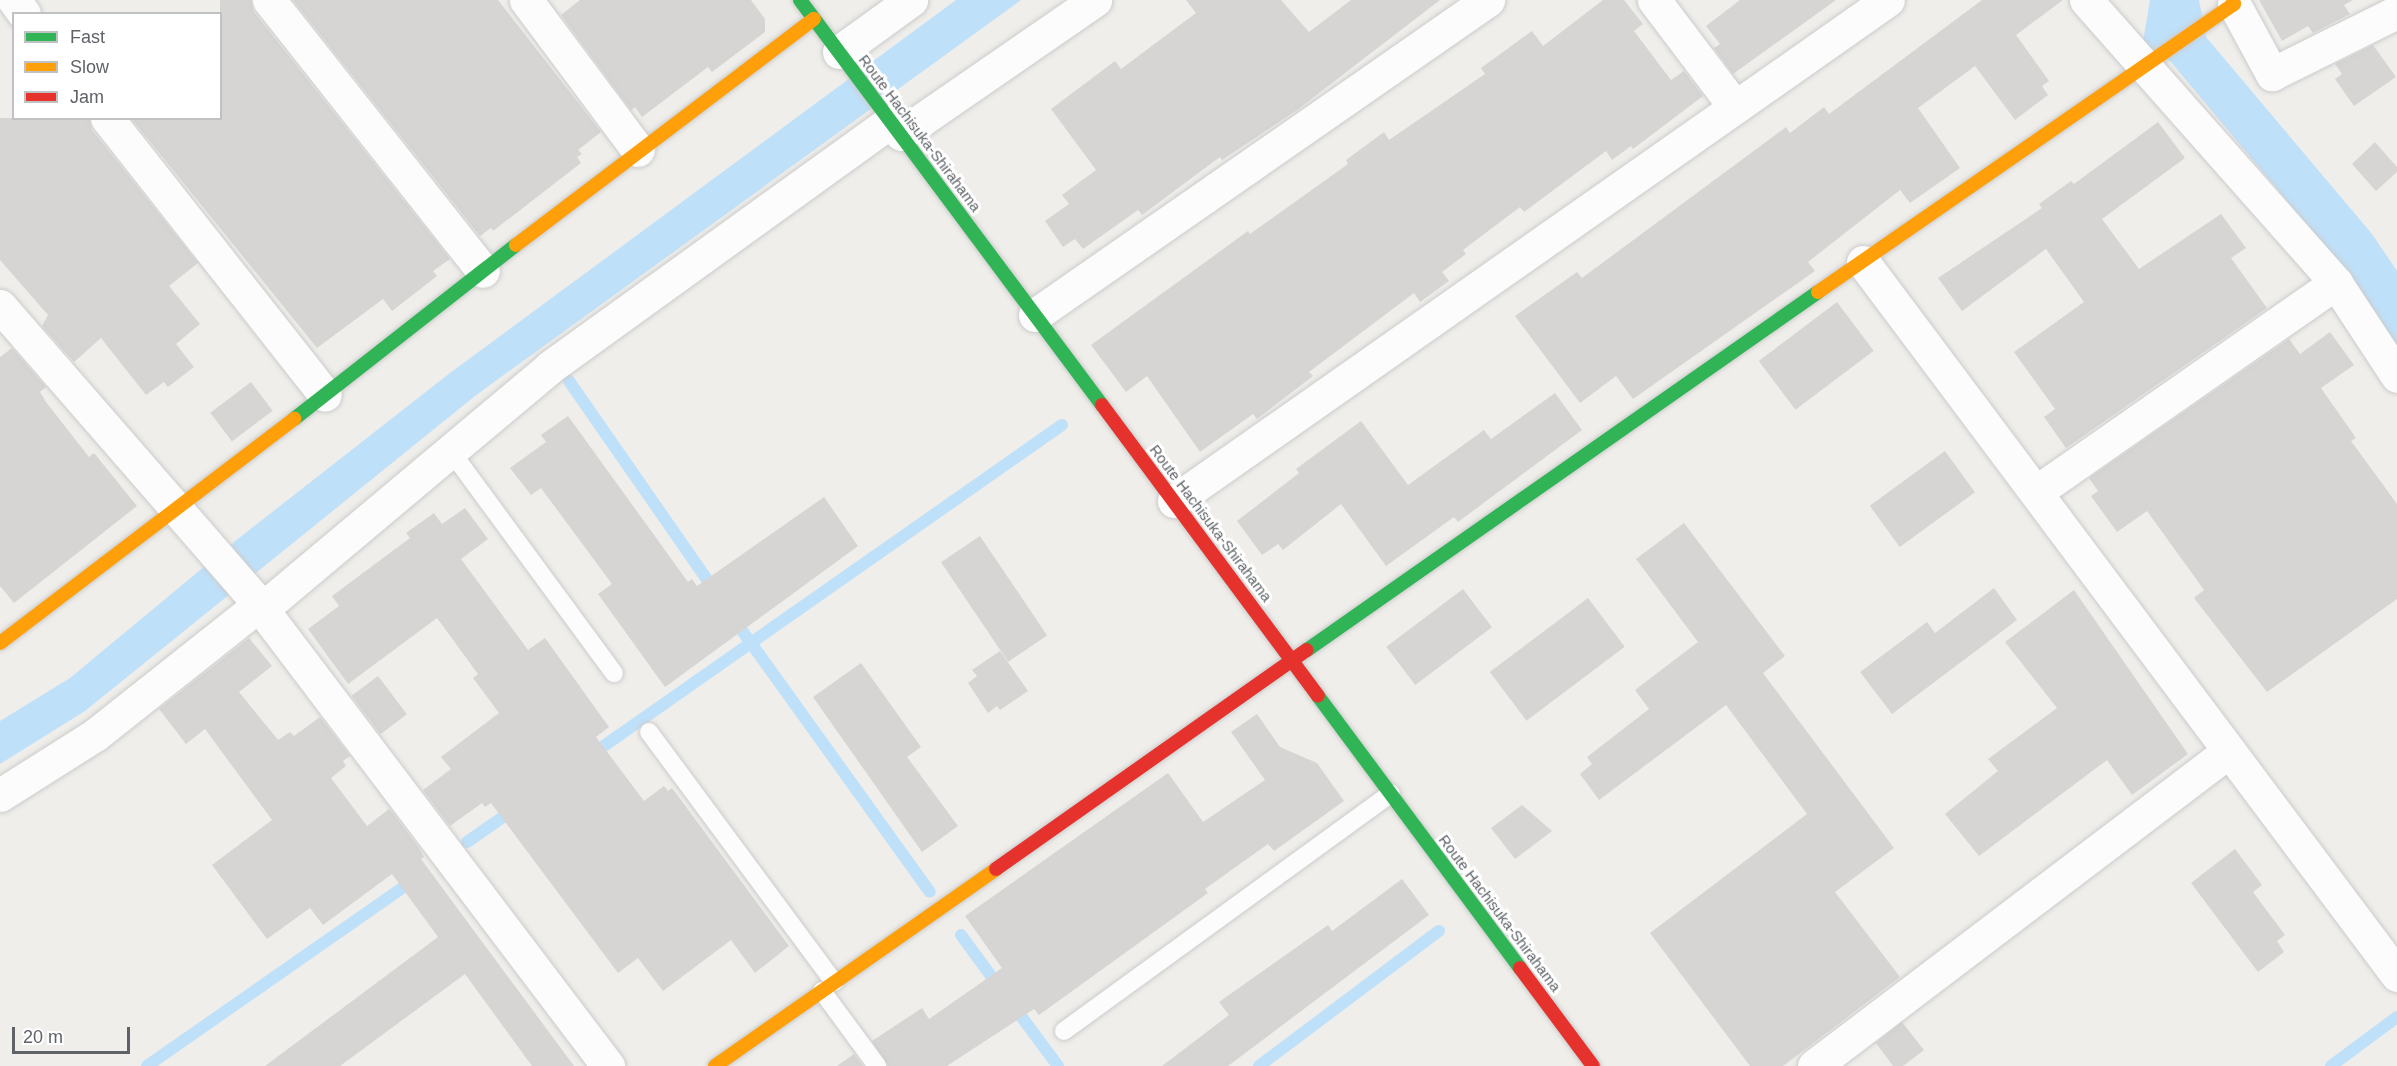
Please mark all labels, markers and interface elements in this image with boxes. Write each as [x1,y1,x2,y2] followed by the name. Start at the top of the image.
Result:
[12,12,222,120] legend
[70,27,105,47] text: Fast
[855,51,985,215] street label: Route Hachisuka-Shirahama
[70,57,109,77] text: Slow
[70,87,104,107] text: Jam
[1146,441,1276,605] street label: Route Hachisuka-Shirahama
[1435,831,1565,995] street label: Route Hachisuka-Shirahama
[15,1015,134,1053] scale bar
[23,1027,63,1047] text: 20 m

